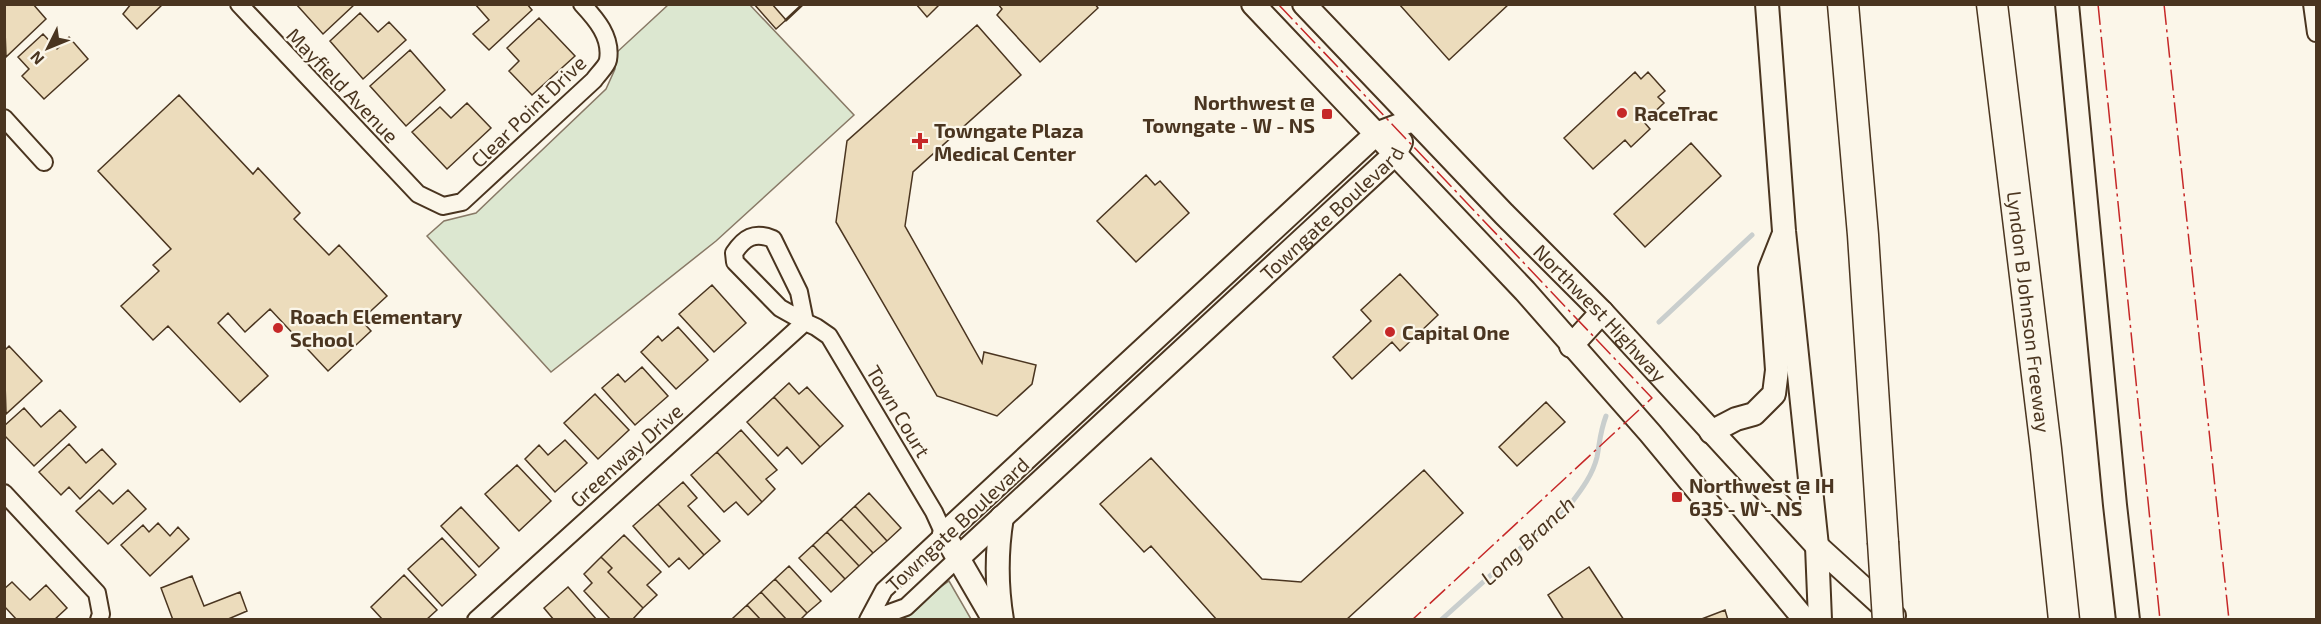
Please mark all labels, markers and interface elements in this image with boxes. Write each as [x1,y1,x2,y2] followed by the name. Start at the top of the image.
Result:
[18,18,78,78] north arrow
[282,23,404,147] street label: Mayfield Avenue
[26,48,48,69] text: N
[466,50,590,172] street label: Clear Point Drive
[1143,90,1315,137] place label: Northwest @ Towngate - W - NS
[1634,101,1718,125] place label: RaceTrac
[1615,106,1629,120] marker: RaceTrac
[1320,107,1334,121] marker: Northwest @ Towngate - W - NS
[934,118,1084,165] place label: Towngate Plaza Medical Center
[911,132,929,150] marker: Towngate Plaza Medical Center
[1255,143,1409,285] street label: Towngate Boulevard
[2003,190,2056,434] street label: Lyndon B Johnson Freeway
[1529,239,1672,387] street label: Northwest Highway
[290,304,463,351] place label: Roach Elementary School
[1402,320,1510,344] place label: Capital One
[271,321,285,335] marker: Roach Elementary School
[1383,325,1397,339] marker: Capital One
[862,361,936,462] street label: Town Court
[565,398,687,512] street label: Greenway Drive
[881,452,1033,596] street label: Towngate Boulevard
[1689,473,1835,520] place label: Northwest @ IH 635 - W - NS
[1475,490,1579,590] water label: Long Branch
[1670,490,1684,504] marker: Northwest @ IH 635 - W - NS

